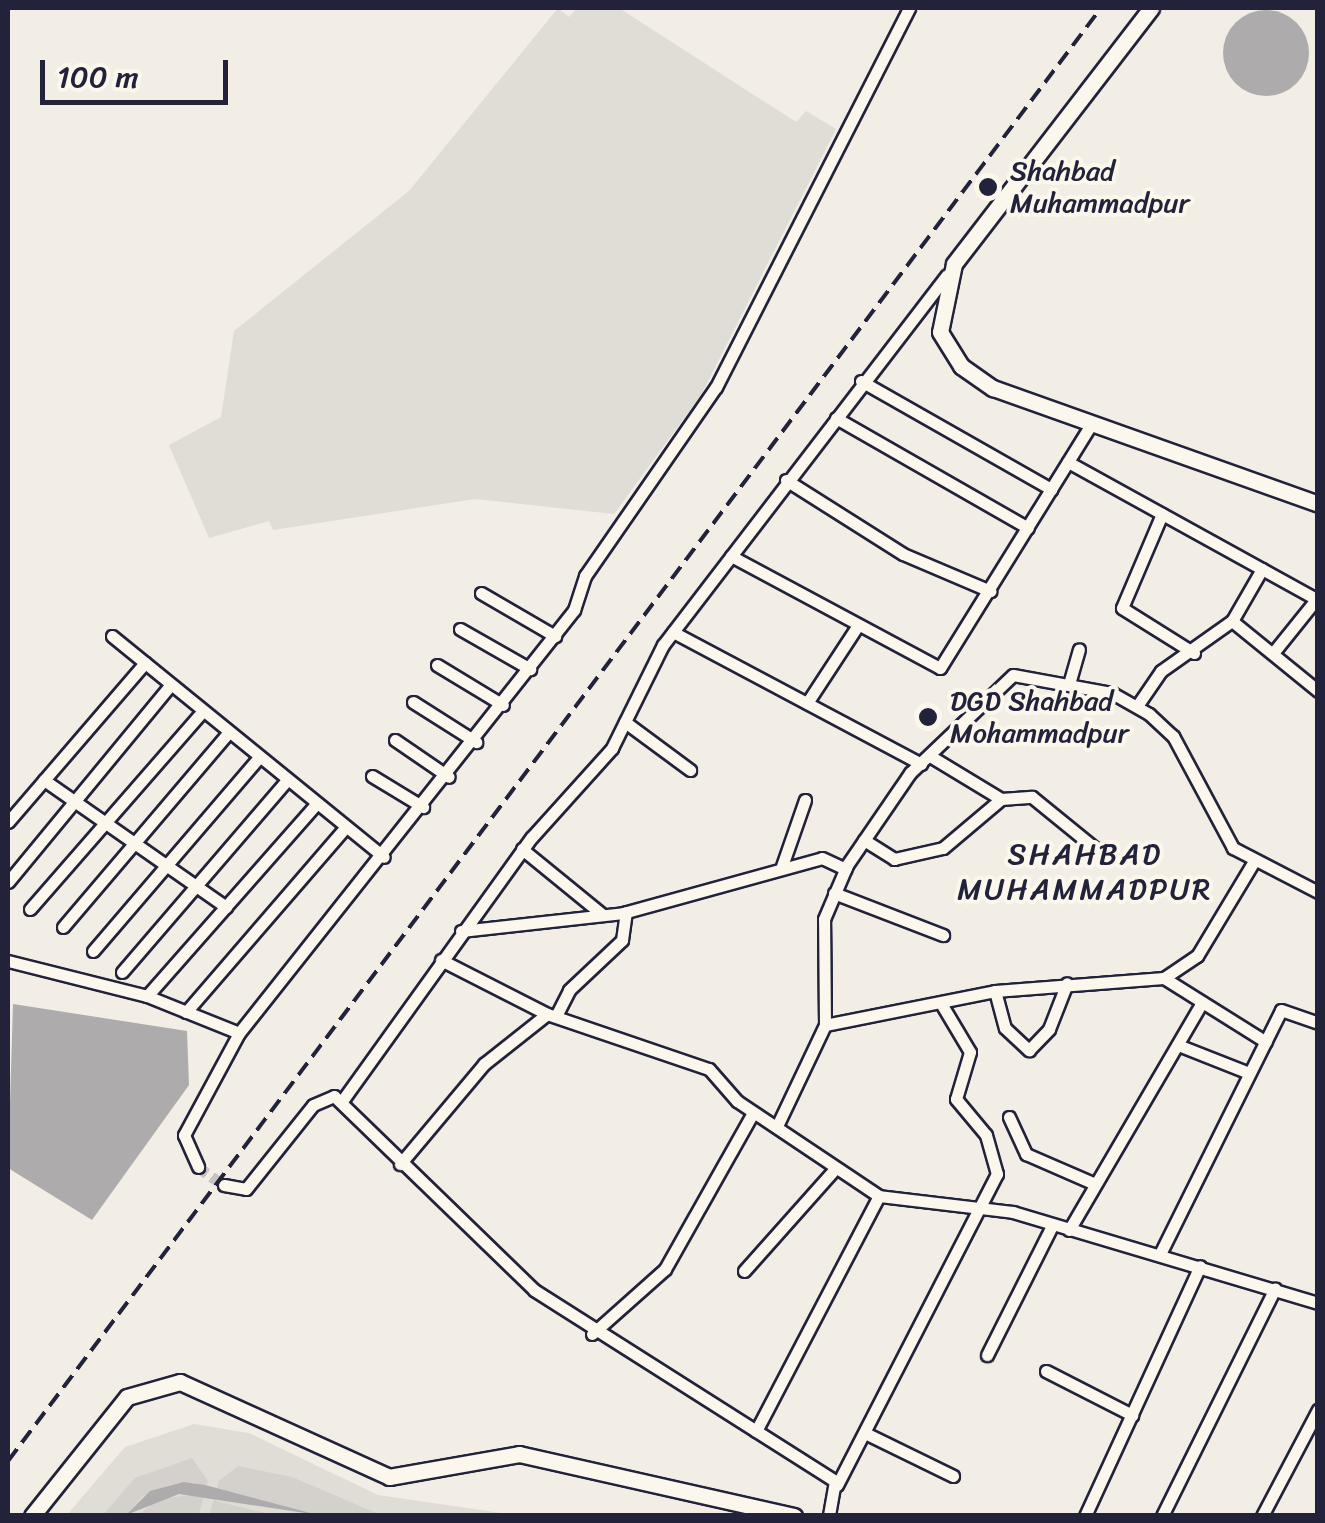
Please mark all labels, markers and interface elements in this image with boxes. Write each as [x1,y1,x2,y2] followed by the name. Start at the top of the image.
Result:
[45,40,232,102] scale bar
[57,50,139,104] text: 100 m
[1010,154,1190,220] place label: Shahbad Muhammadpur
[975,174,1001,200] marker: Shahbad Muhammadpur
[950,684,1129,750] place label: DGD Shahbad Mohammadpur
[915,704,941,730] marker: DGD Shahbad Mohammadpur
[958,836,1212,906] district label: SHAHBAD MUHAMMADPUR

